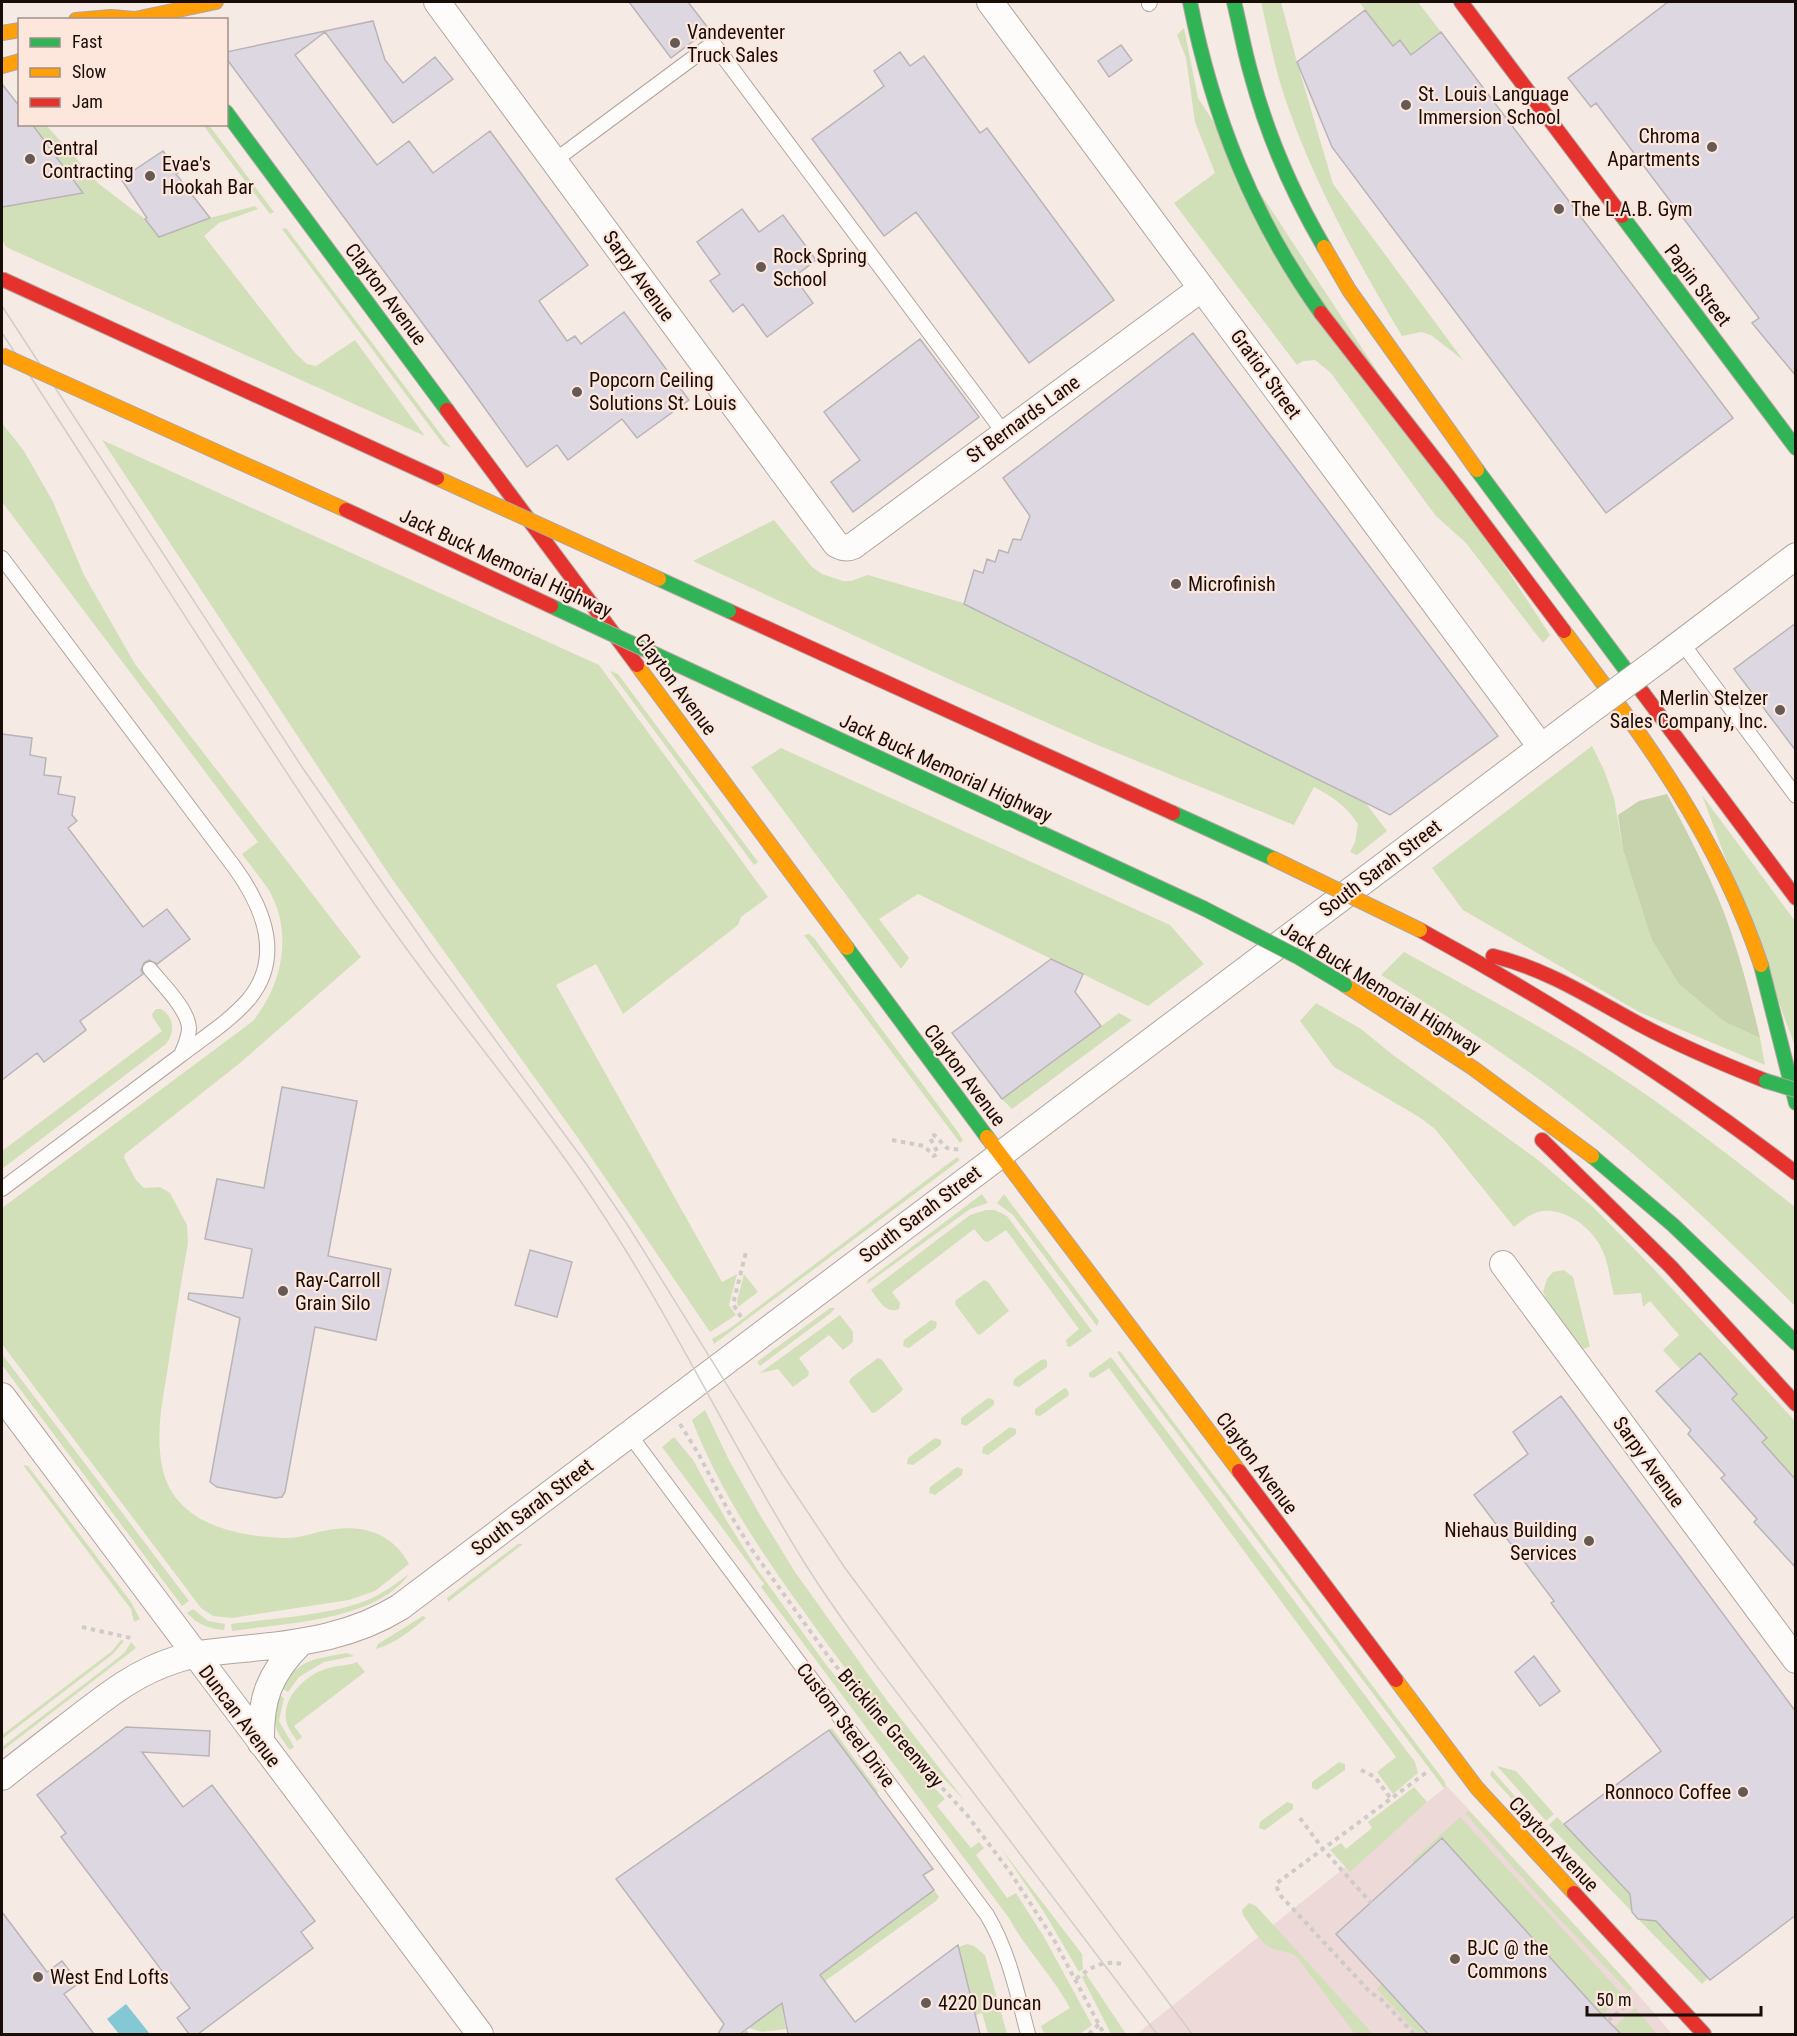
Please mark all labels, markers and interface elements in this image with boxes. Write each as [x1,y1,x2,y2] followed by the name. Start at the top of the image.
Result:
[18,18,228,126] legend
[687,20,785,67] place label: Vandeventer Truck Sales
[72,31,103,52] text: Fast
[668,36,682,50] marker: Vandeventer Truck Sales
[72,61,107,82] text: Slow
[1418,82,1569,129] place label: St. Louis Language Immersion School
[72,91,103,112] text: Jam
[1399,98,1413,112] marker: St. Louis Language Immersion School
[1607,124,1700,171] place label: Chroma Apartments
[42,136,134,183] place label: Central Contracting
[1705,140,1719,154] marker: Chroma Apartments
[23,152,37,166] marker: Central Contracting
[162,152,254,199] place label: Evae's Hookah Bar
[143,169,157,183] marker: Evae's Hookah Bar
[1571,197,1693,221] place label: The L.A.B. Gym
[1552,202,1566,216] marker: The L.A.B. Gym
[598,226,680,326] street label: Sarpy Avenue
[340,238,432,350] street label: Clayton Avenue
[1659,239,1737,331] street label: Papin Street
[773,244,867,291] place label: Rock Spring School
[754,260,768,274] marker: Rock Spring School
[1225,324,1307,424] street label: Gratiot Street
[589,368,737,415] place label: Popcorn Ceiling Solutions St. Louis
[962,370,1084,468] street label: St Bernards Lane
[570,385,584,399] marker: Popcorn Ceiling Solutions St. Louis
[396,503,616,623] street label: Jack Buck Memorial Highway
[1188,572,1276,596] place label: Microfinish
[1169,577,1183,591] marker: Microfinish
[630,628,722,740] street label: Clayton Avenue
[1610,686,1768,733] place label: Merlin Stelzer Sales Company, Inc.
[1773,703,1787,717] marker: Merlin Stelzer Sales Company, Inc.
[836,708,1056,828] street label: Jack Buck Memorial Highway
[1314,814,1446,922] street label: South Sarah Street
[1276,916,1486,1060] street label: Jack Buck Memorial Highway
[919,1019,1011,1131] street label: Clayton Avenue
[854,1160,986,1268] street label: South Sarah Street
[295,1268,380,1315] place label: Ray-Carroll Grain Silo
[276,1284,290,1298] marker: Ray-Carroll Grain Silo
[1211,1407,1303,1519] street label: Clayton Avenue
[1608,1412,1690,1512] street label: Sarpy Avenue
[466,1453,598,1561] street label: South Sarah Street
[1444,1518,1577,1565] place label: Niehaus Building Services
[1582,1534,1596,1548] marker: Niehaus Building Services
[791,1658,901,1792] street label: Custom Steel Drive
[194,1660,286,1772] street label: Duncan Avenue
[833,1664,949,1792] street label: Brickline Greenway
[1605,1780,1731,1804] place label: Ronnoco Coffee
[1736,1785,1750,1799] marker: Ronnoco Coffee
[1504,1791,1604,1897] street label: Clayton Avenue
[1467,1936,1548,1983] place label: BJC @ the Commons
[1448,1952,1462,1966] marker: BJC @ the Commons
[50,1965,169,1989] place label: West End Lofts
[31,1970,45,1984] marker: West End Lofts
[1587,1979,1761,2017] scale bar
[1596,1989,1631,2010] text: 50 m
[938,1991,1041,2015] place label: 4220 Duncan
[919,1996,933,2010] marker: 4220 Duncan

